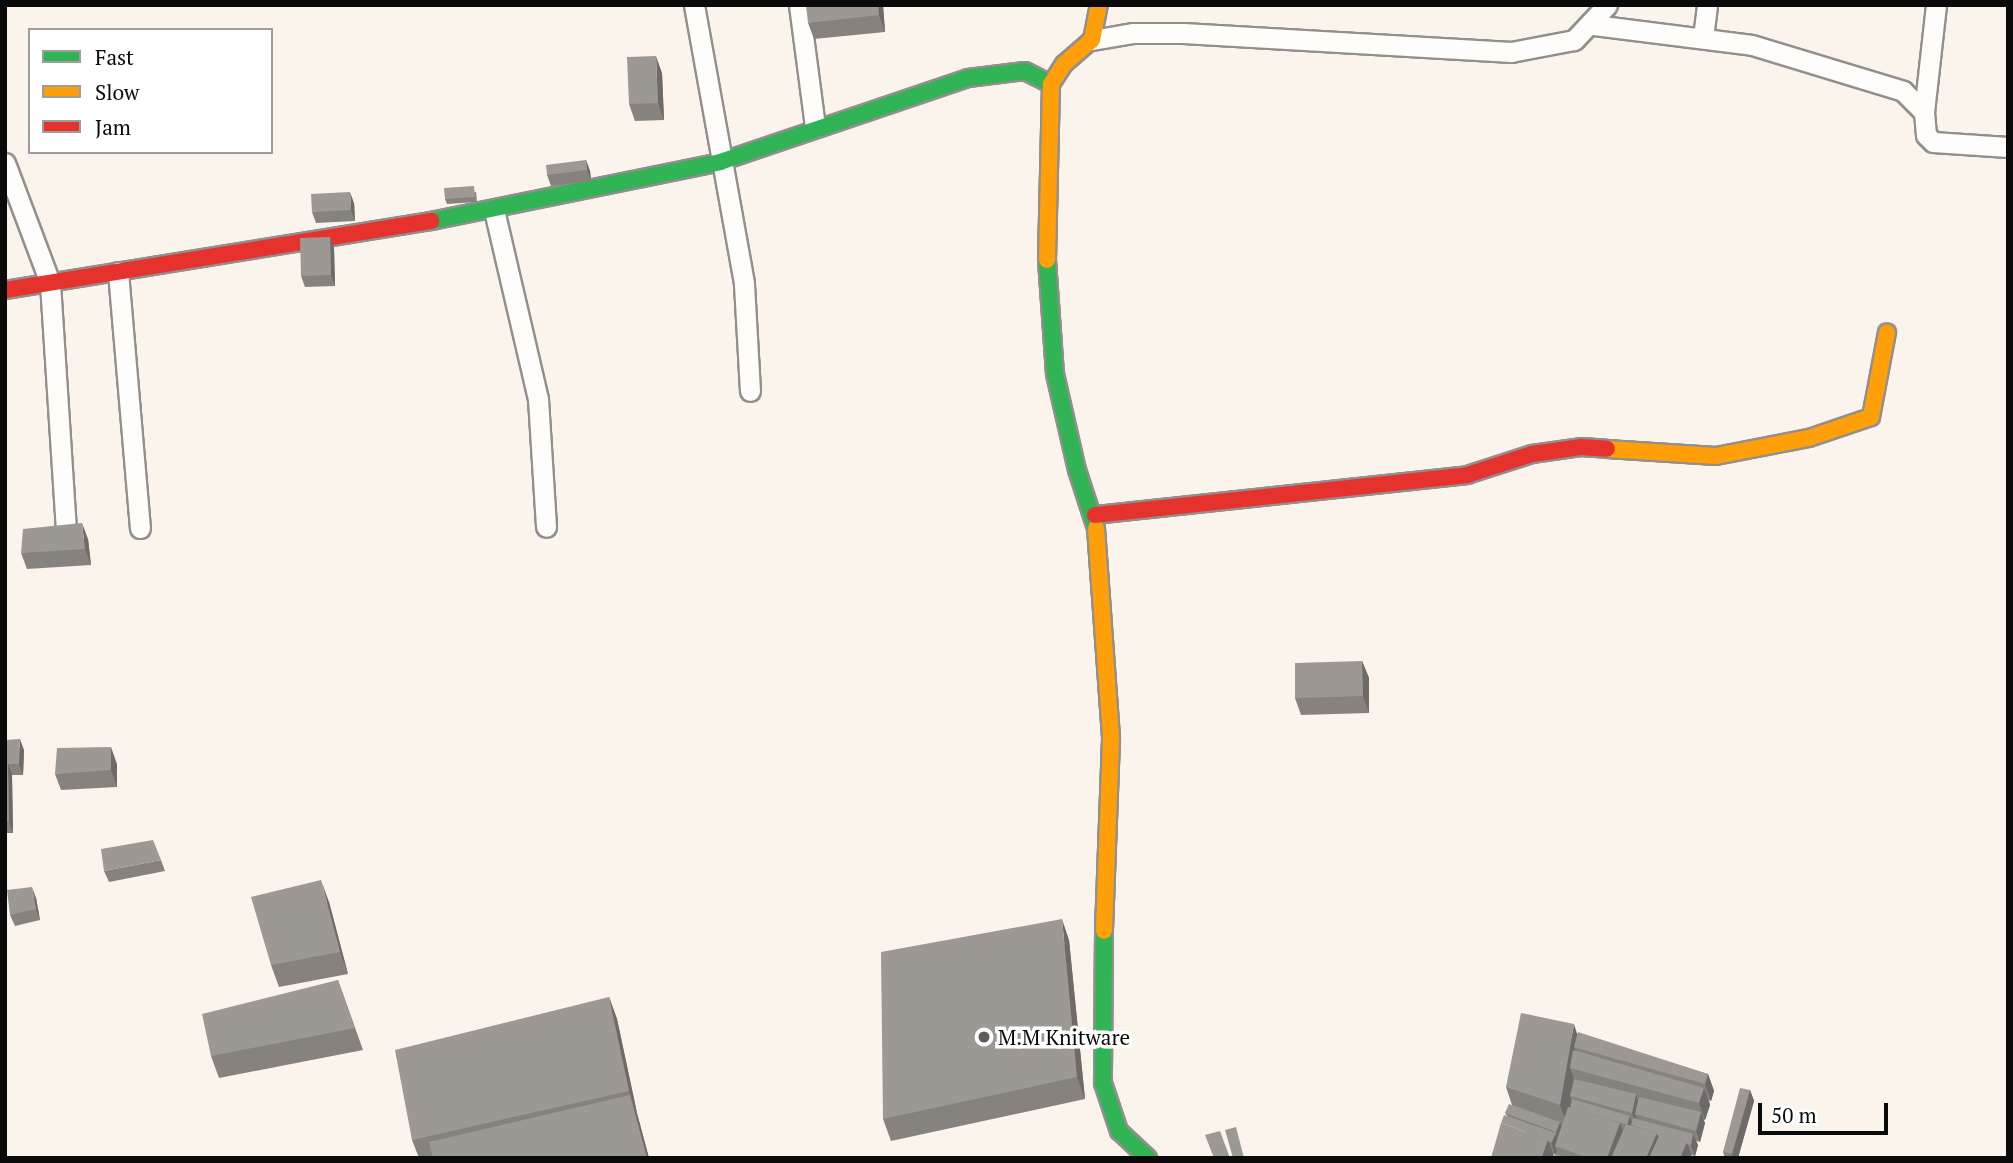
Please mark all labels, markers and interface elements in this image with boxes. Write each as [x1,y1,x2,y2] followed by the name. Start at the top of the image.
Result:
[28,28,273,154] legend
[95,43,134,71] text: Fast
[95,78,139,106] text: Slow
[95,113,131,141] text: Jam
[998,1024,1130,1050] place label: M.M Knitware
[976,1029,992,1045] marker: M.M Knitware
[1761,1090,1890,1134] scale bar
[1771,1101,1817,1129] text: 50 m

